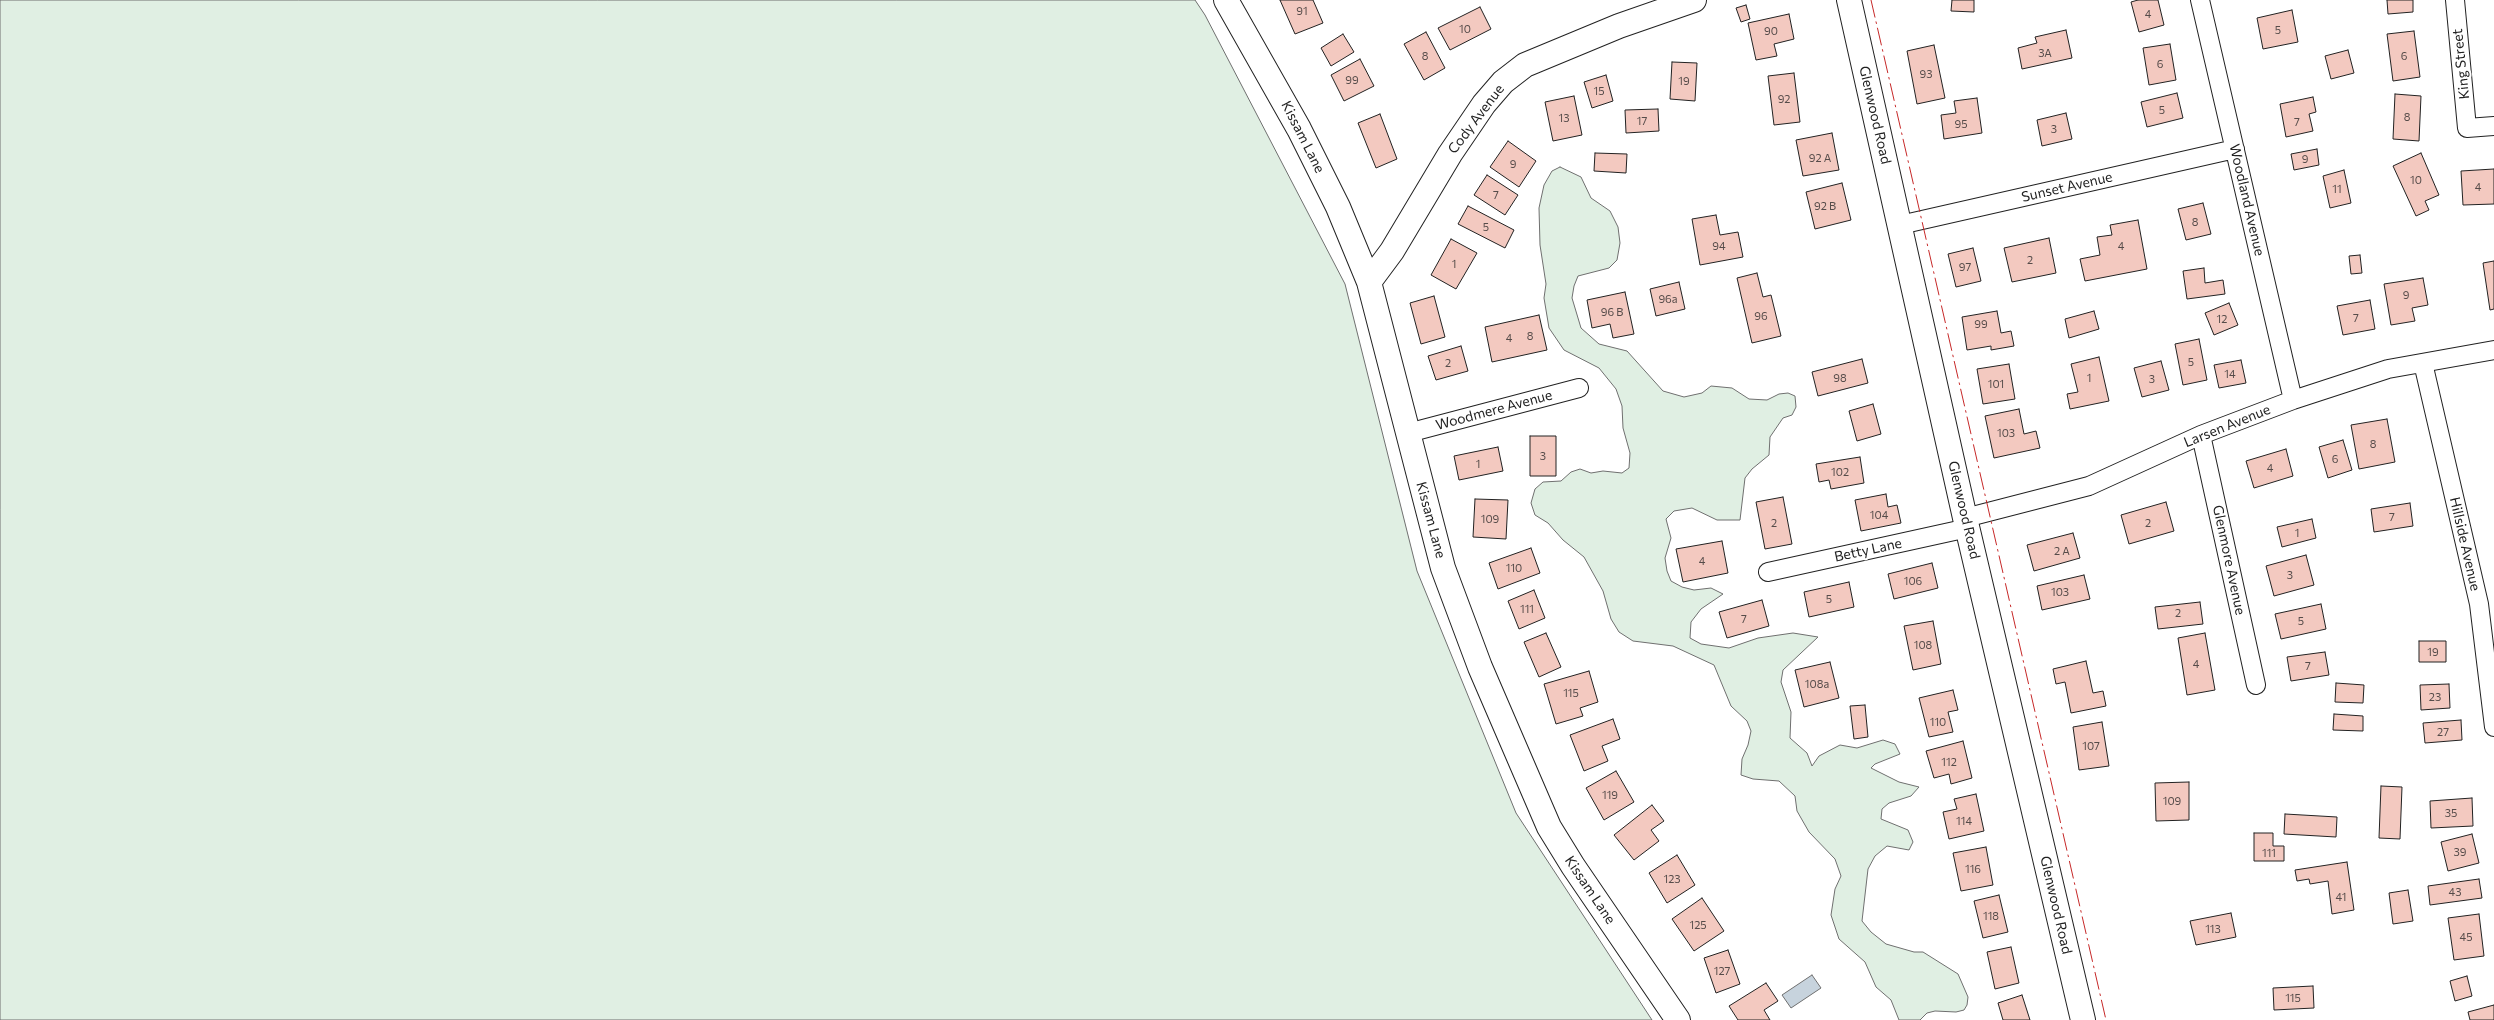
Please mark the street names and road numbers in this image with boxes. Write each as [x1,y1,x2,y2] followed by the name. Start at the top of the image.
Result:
[2449,28,2473,100] street label: King Street
[1856,64,1894,166] street label: Glenwood Road
[1444,81,1508,157] street label: Cody Avenue
[1278,98,1328,176] street label: Kissam Lane
[2226,142,2268,258] street label: Woodland Avenue
[2020,168,2114,206] street label: Sunset Avenue
[1434,386,1554,434] street label: Woodmere Avenue
[2181,401,2273,451] street label: Larsen Avenue
[1945,459,1983,561] street label: Glenwood Road
[1413,480,1449,560] street label: Kissam Lane
[2446,495,2484,593] street label: Hillside Avenue
[2209,504,2249,616] street label: Glenmore Avenue
[1833,535,1903,565] street label: Betty Lane
[1561,853,1619,927] street label: Kissam Lane
[2037,854,2075,956] street label: Glenwood Road

